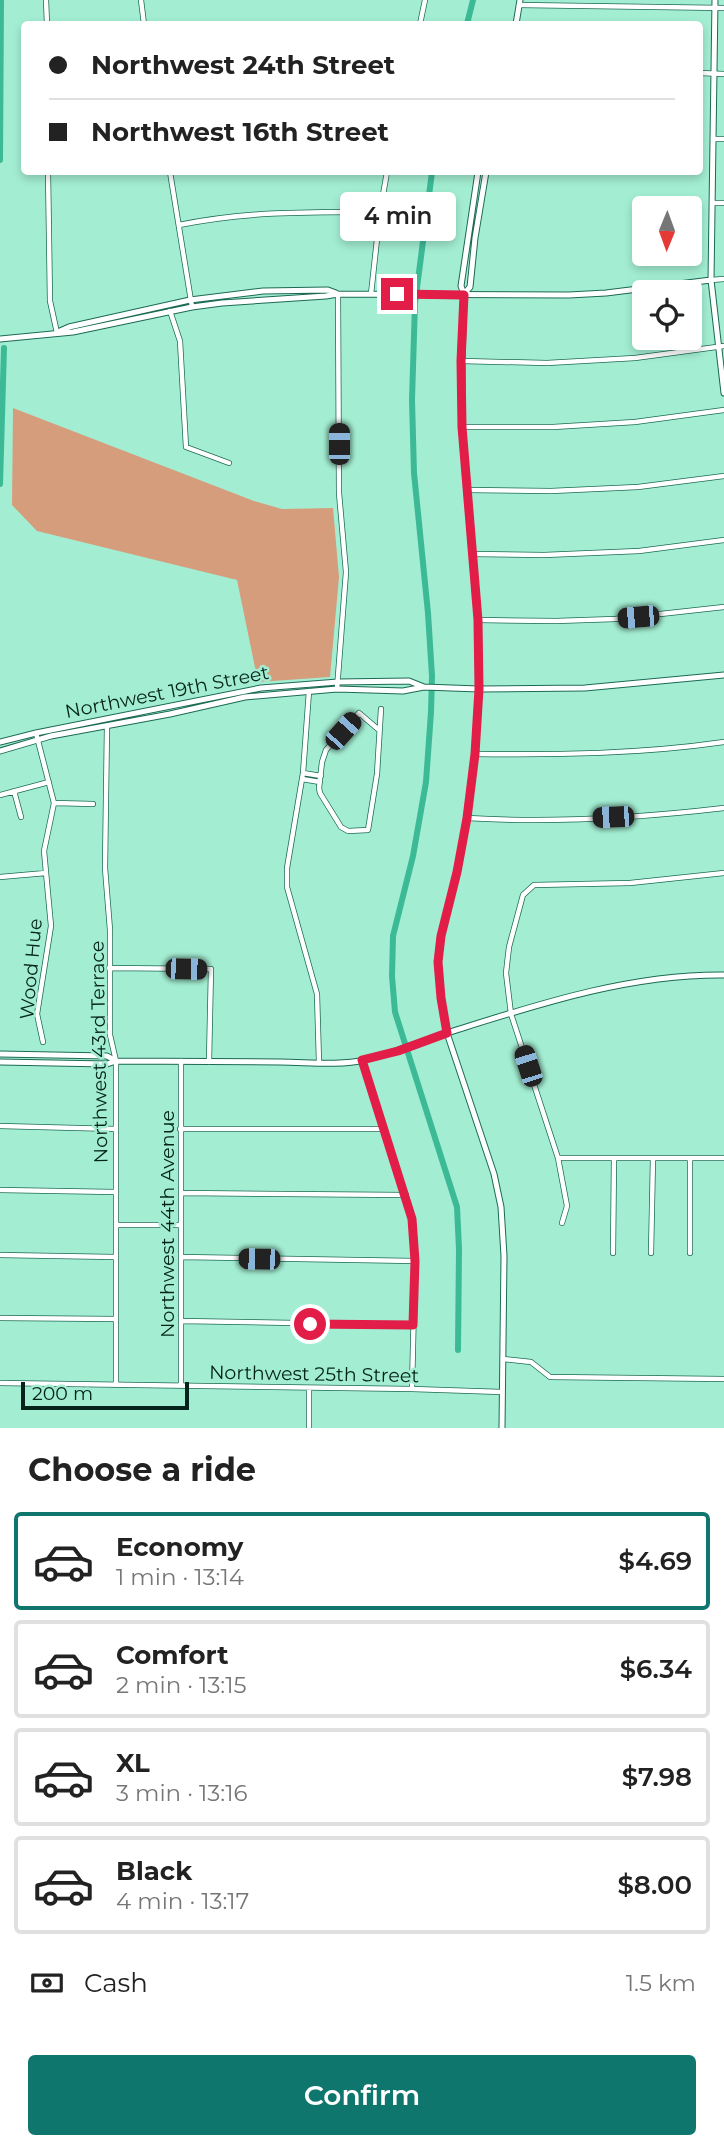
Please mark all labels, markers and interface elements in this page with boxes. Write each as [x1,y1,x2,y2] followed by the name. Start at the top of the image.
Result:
[91,49,395,81] text: Northwest 24th Street
[91,116,389,148] text: Northwest 16th Street
[339,192,455,242] callout: 4 min
[632,196,702,266] north arrow
[632,196,702,350] map controls
[364,202,432,230] text: 4 min
[381,278,413,310] route end
[632,280,702,350] button: locate
[329,423,350,465] car
[617,605,660,629] car
[63,661,271,723] street label: Northwest 19th Street
[322,708,365,754] car
[592,806,635,828] car
[15,917,47,1021] street label: Wood Hue
[86,941,112,1163] street label: Northwest 43rd Terrace
[165,958,208,980] car
[512,1043,545,1089] car
[156,1110,179,1338] street label: Northwest 44th Avenue
[238,1248,281,1270] car
[294,1308,326,1340] route start
[209,1361,419,1387] street label: Northwest 25th Street
[21,1379,189,1411] scale bar
[32,1382,93,1405] text: 200 m
[28,1450,256,1489] text: Choose a ride
[32,1530,95,1593] icon: car
[116,1531,243,1563] text: Economy
[619,1545,692,1577] text: $4.69
[116,1563,244,1591] text: 1 min · 13:14
[32,1638,95,1701] icon: car
[116,1639,228,1671] text: Comfort
[620,1653,692,1685] text: $6.34
[116,1671,247,1699] text: 2 min · 13:15
[32,1746,95,1809] icon: car
[116,1747,150,1779] text: XL
[622,1761,692,1793] text: $7.98
[116,1779,247,1807] text: 3 min · 13:16
[32,1854,95,1917] icon: car
[116,1855,192,1887] text: Black
[617,1869,692,1901] text: $8.00
[116,1887,249,1915] text: 4 min · 13:17
[28,1964,66,2002] icon: cash
[84,1967,148,1999] text: Cash
[626,1969,696,1997] text: 1.5 km
[28,2055,696,2135] button: Confirm

